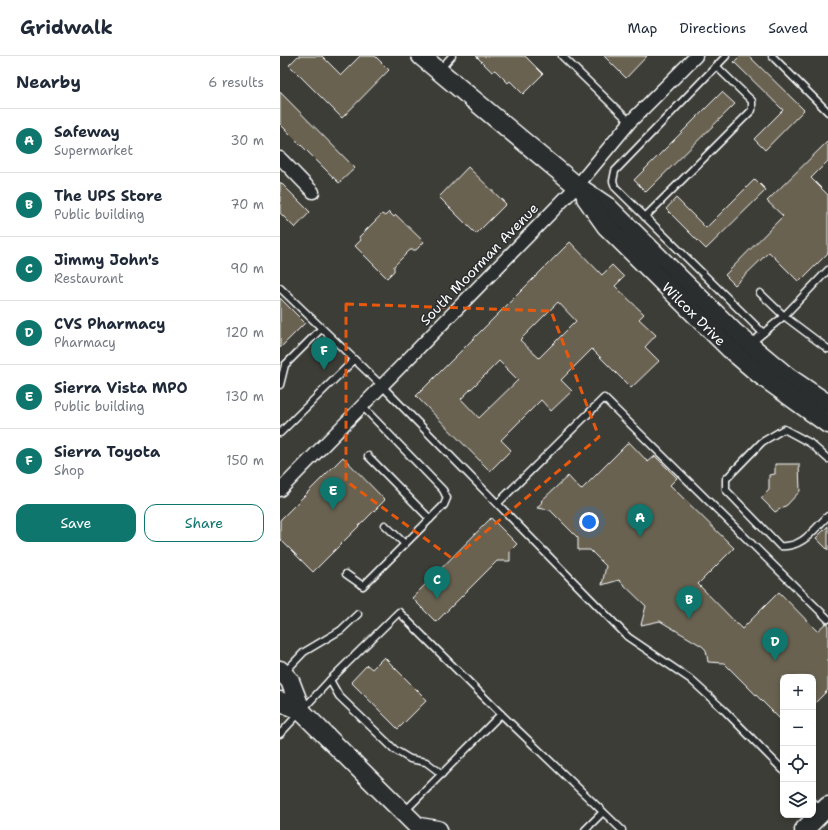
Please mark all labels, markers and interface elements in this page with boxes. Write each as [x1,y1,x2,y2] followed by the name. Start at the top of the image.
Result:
[20,15,113,40] text: Gridwalk
[628,19,658,37] text: Map
[680,19,746,37] text: Directions
[768,19,808,37] text: Saved
[16,71,81,93] text: Nearby
[208,74,264,91] text: 6 results
[54,122,120,142] text: Safeway
[24,132,34,149] text: A
[230,132,264,149] text: 30 m
[54,142,133,159] text: Supermarket
[54,186,162,206] text: The UPS Store
[25,196,33,213] text: B
[230,196,264,213] text: 70 m
[416,199,542,329] street label: South Moorman Avenue
[54,206,145,223] text: Public building
[54,250,159,270] text: Jimmy John's
[25,260,33,277] text: C
[230,260,264,277] text: 90 m
[54,270,124,287] text: Restaurant
[658,278,730,350] street label: Wilcox Drive
[54,314,165,334] text: CVS Pharmacy
[24,324,34,341] text: D
[226,324,264,341] text: 120 m
[54,334,116,351] text: Pharmacy
[311,337,337,370] pin: F
[54,378,188,398] text: Sierra Vista MPO
[25,388,33,405] text: E
[226,388,264,405] text: 130 m
[54,398,145,415] text: Public building
[54,442,160,462] text: Sierra Toyota
[25,452,33,469] text: F
[226,452,264,469] text: 150 m
[54,462,84,479] text: Shop
[320,477,346,510] pin: E
[16,504,136,542] button: Save
[144,504,264,542] button: Share
[627,504,653,537] pin: A
[579,512,599,532] your location
[424,566,450,599] pin: C
[676,586,702,619] pin: B
[762,628,788,661] pin: D
[780,674,816,818] map controls
[780,674,816,710] button: +
[780,710,816,746] button: −
[780,746,816,782] button: locate
[780,782,816,818] button: layers

